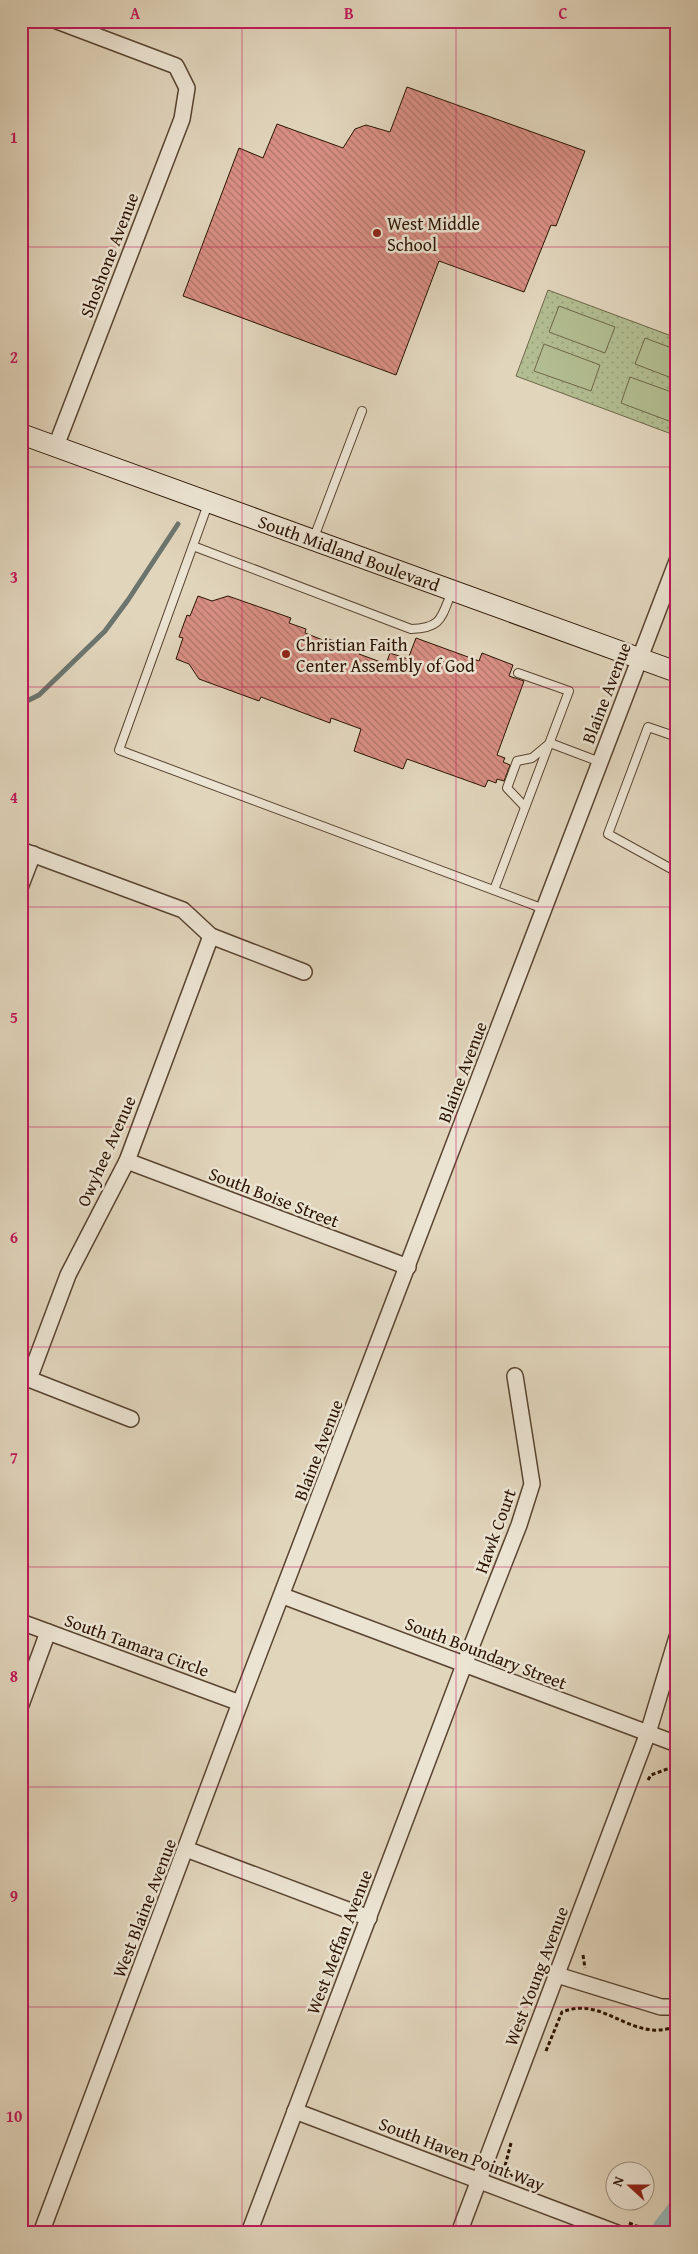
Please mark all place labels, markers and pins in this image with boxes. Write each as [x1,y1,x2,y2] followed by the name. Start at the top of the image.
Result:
[387,210,480,258] place label: West Middle School
[371,227,383,239] marker: West Middle School
[296,631,475,679] place label: Christian Faith Center Assembly of God
[280,648,292,660] marker: Christian Faith Center Assembly of God

